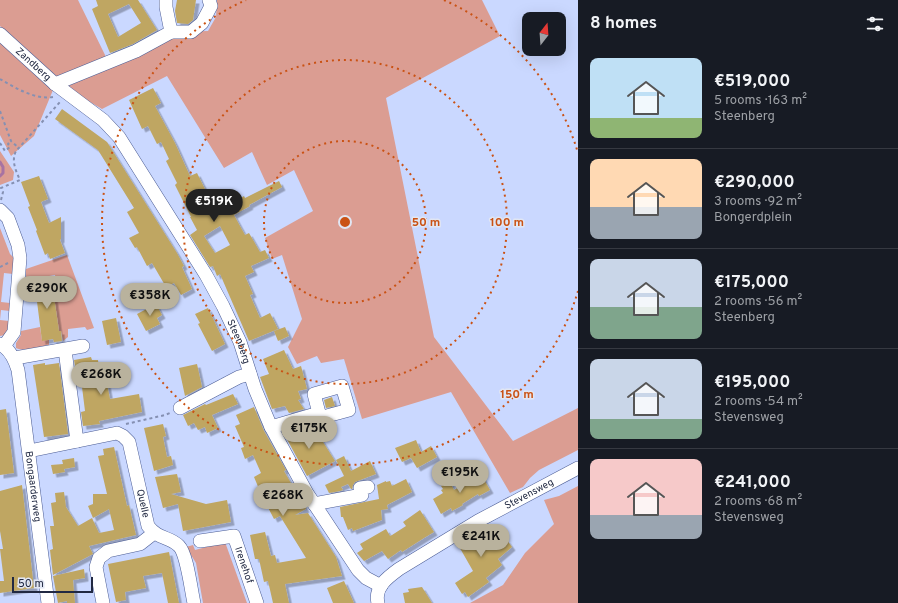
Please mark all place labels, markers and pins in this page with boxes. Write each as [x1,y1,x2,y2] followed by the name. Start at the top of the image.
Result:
[186,189,242,223] pin: €519K
[338,215,352,229] centre of rings
[19,276,75,310] pin: €290K
[122,283,178,317] pin: €358K
[73,362,129,396] pin: €268K
[281,416,337,450] pin: €175K
[432,460,488,494] pin: €195K
[255,483,311,517] pin: €268K
[453,524,509,558] pin: €241K

